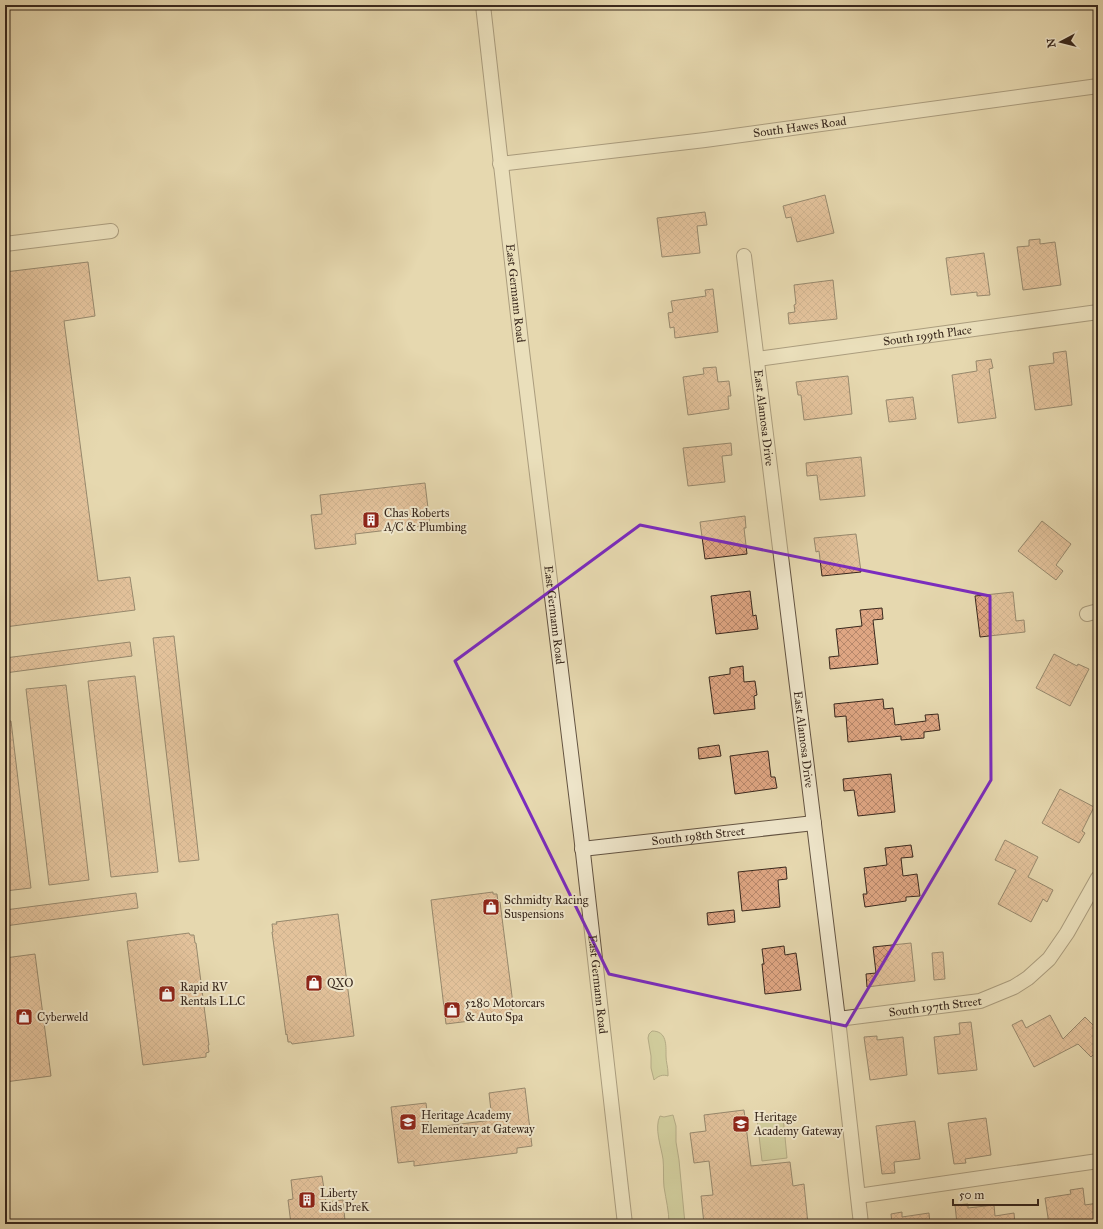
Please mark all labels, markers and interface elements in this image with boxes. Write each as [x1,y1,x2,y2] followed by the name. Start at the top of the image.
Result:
[1041,22,1081,62] north arrow
[1044,37,1059,49] text: N
[752,114,847,140] street label: South Hawes Road
[503,243,528,343] street label: East Germann Road
[882,322,973,349] street label: South 199th Place
[751,369,777,467] street label: East Alamosa Drive
[383,506,467,535] place label: Chas Roberts A/C & Plumbing
[361,510,381,530] building icon: Chas Roberts A/C & Plumbing
[541,565,567,665] street label: East Germann Road
[791,690,816,789] street label: East Alamosa Drive
[651,824,746,848] street label: South 198th Street
[504,893,589,921] place label: Schmidty Racing Suspensions
[481,897,501,917] shop icon: Schmidty Racing Suspensions
[585,934,610,1035] street label: East Germann Road
[304,973,324,993] shop icon: QXO
[327,976,353,990] place label: QXO
[180,980,245,1008] place label: Rapid RV Rentals LLC
[157,984,177,1004] shop icon: Rapid RV Rentals LLC
[888,994,983,1020] street label: South 197th Street
[465,996,545,1024] place label: 5280 Motorcars & Auto Spa
[442,1000,462,1020] shop icon: 5280 Motorcars & Auto Spa
[14,1007,34,1027] shop icon: Cyberweld
[37,1010,88,1024] place label: Cyberweld
[421,1108,535,1136] place label: Heritage Academy Elementary at Gateway
[753,1110,843,1138] place label: Heritage Academy Gateway
[398,1112,418,1132] school or university icon: Heritage Academy Elementary at Gateway
[731,1114,751,1134] school or university icon: Heritage Academy Gateway
[953,1181,1038,1207] scale bar
[320,1186,370,1214] place label: Liberty Kids PreK
[959,1188,984,1202] text: 50 m
[297,1190,317,1210] building icon: Liberty Kids PreK

